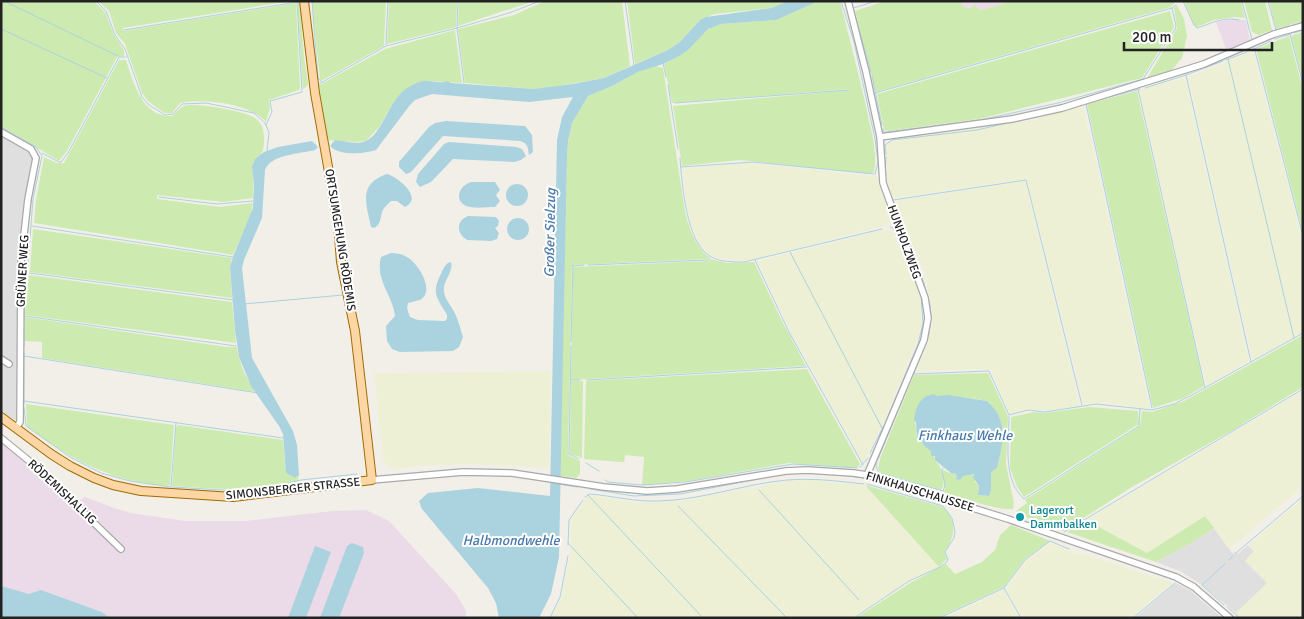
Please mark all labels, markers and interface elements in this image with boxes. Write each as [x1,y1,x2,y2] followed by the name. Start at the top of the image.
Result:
[1124,20,1272,52] scale bar
[1132,28,1172,46] text: 200 m
[321,168,359,312] street label: ORTSUMGEHUNG RÖDEMIS
[541,187,559,278] water label: Großer Sielzug
[884,203,924,281] street label: HUNHOLZWEG
[14,235,32,307] street label: GRÜNER WEG
[918,427,1013,444] water label: Finkhaus Wehle
[25,456,99,528] street label: RÖDEMISHALLIG
[864,468,976,516] street label: FINKHAUSCHAUSSEE
[225,474,361,504] street label: SIMONSBERGER STRASSE
[1030,503,1097,532] place label: Lagerort Dammbalken
[1014,511,1026,523] marker: Lagerort Dammbalken
[462,532,561,549] water label: Halbmondwehle

